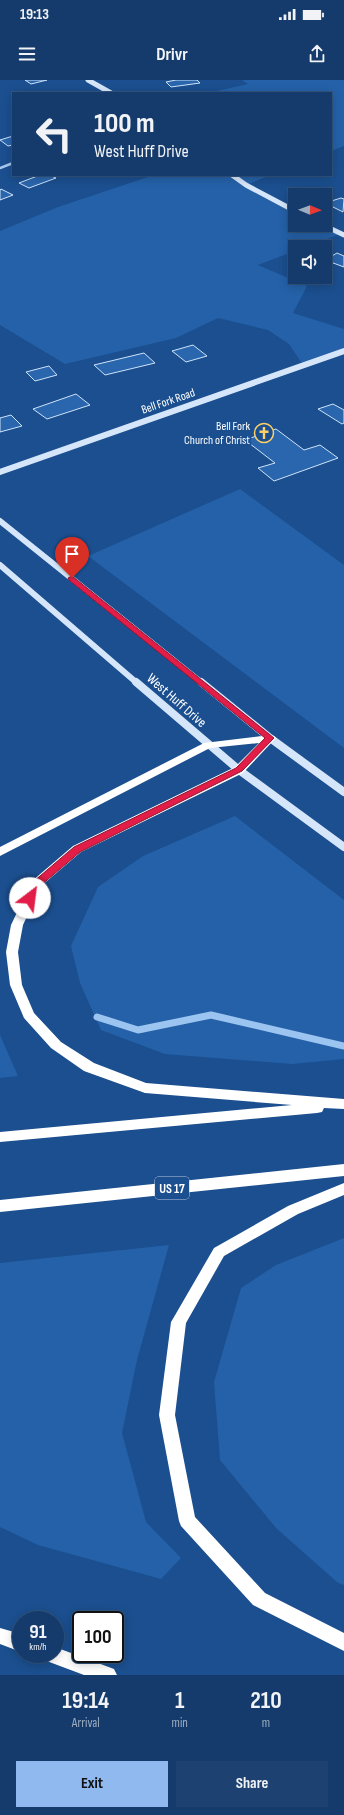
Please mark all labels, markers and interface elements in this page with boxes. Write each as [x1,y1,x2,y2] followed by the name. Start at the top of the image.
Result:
[20,5,49,24] text: 19:13
[16,43,38,65] icon: menu
[306,43,328,65] icon: share
[156,44,188,65] text: Drivr
[94,107,155,140] text: 100 m
[28,108,80,160] icon: left
[94,141,189,162] text: West Huff Drive
[288,188,332,232] north arrow
[288,188,332,284] map controls
[288,240,332,284] button: sound
[139,385,197,418] street label: Bell Fork Road
[184,419,250,448] place label: Bell Fork Church of Christ
[253,422,275,444] church icon: Bell Fork Church of Christ
[55,537,89,578] pin
[61,543,83,565] icon: arrive
[143,670,210,731] street label: West Huff Drive
[9.0,877,51.0,919] position arrow
[155,1177,189,1199] road number: US 17
[72,1611,124,1663] speed limit sign: 100
[29,1620,47,1644] text: 91
[29,1641,47,1653] text: km/h
[62,1686,109,1715] text: 19:14
[175,1686,184,1715] text: 1
[250,1686,282,1715] text: 210
[72,1715,100,1731] text: Arrival
[172,1715,188,1731] text: min
[262,1715,270,1731] text: m
[16,1761,168,1807] button: Exit
[176,1761,328,1807] button: Share

